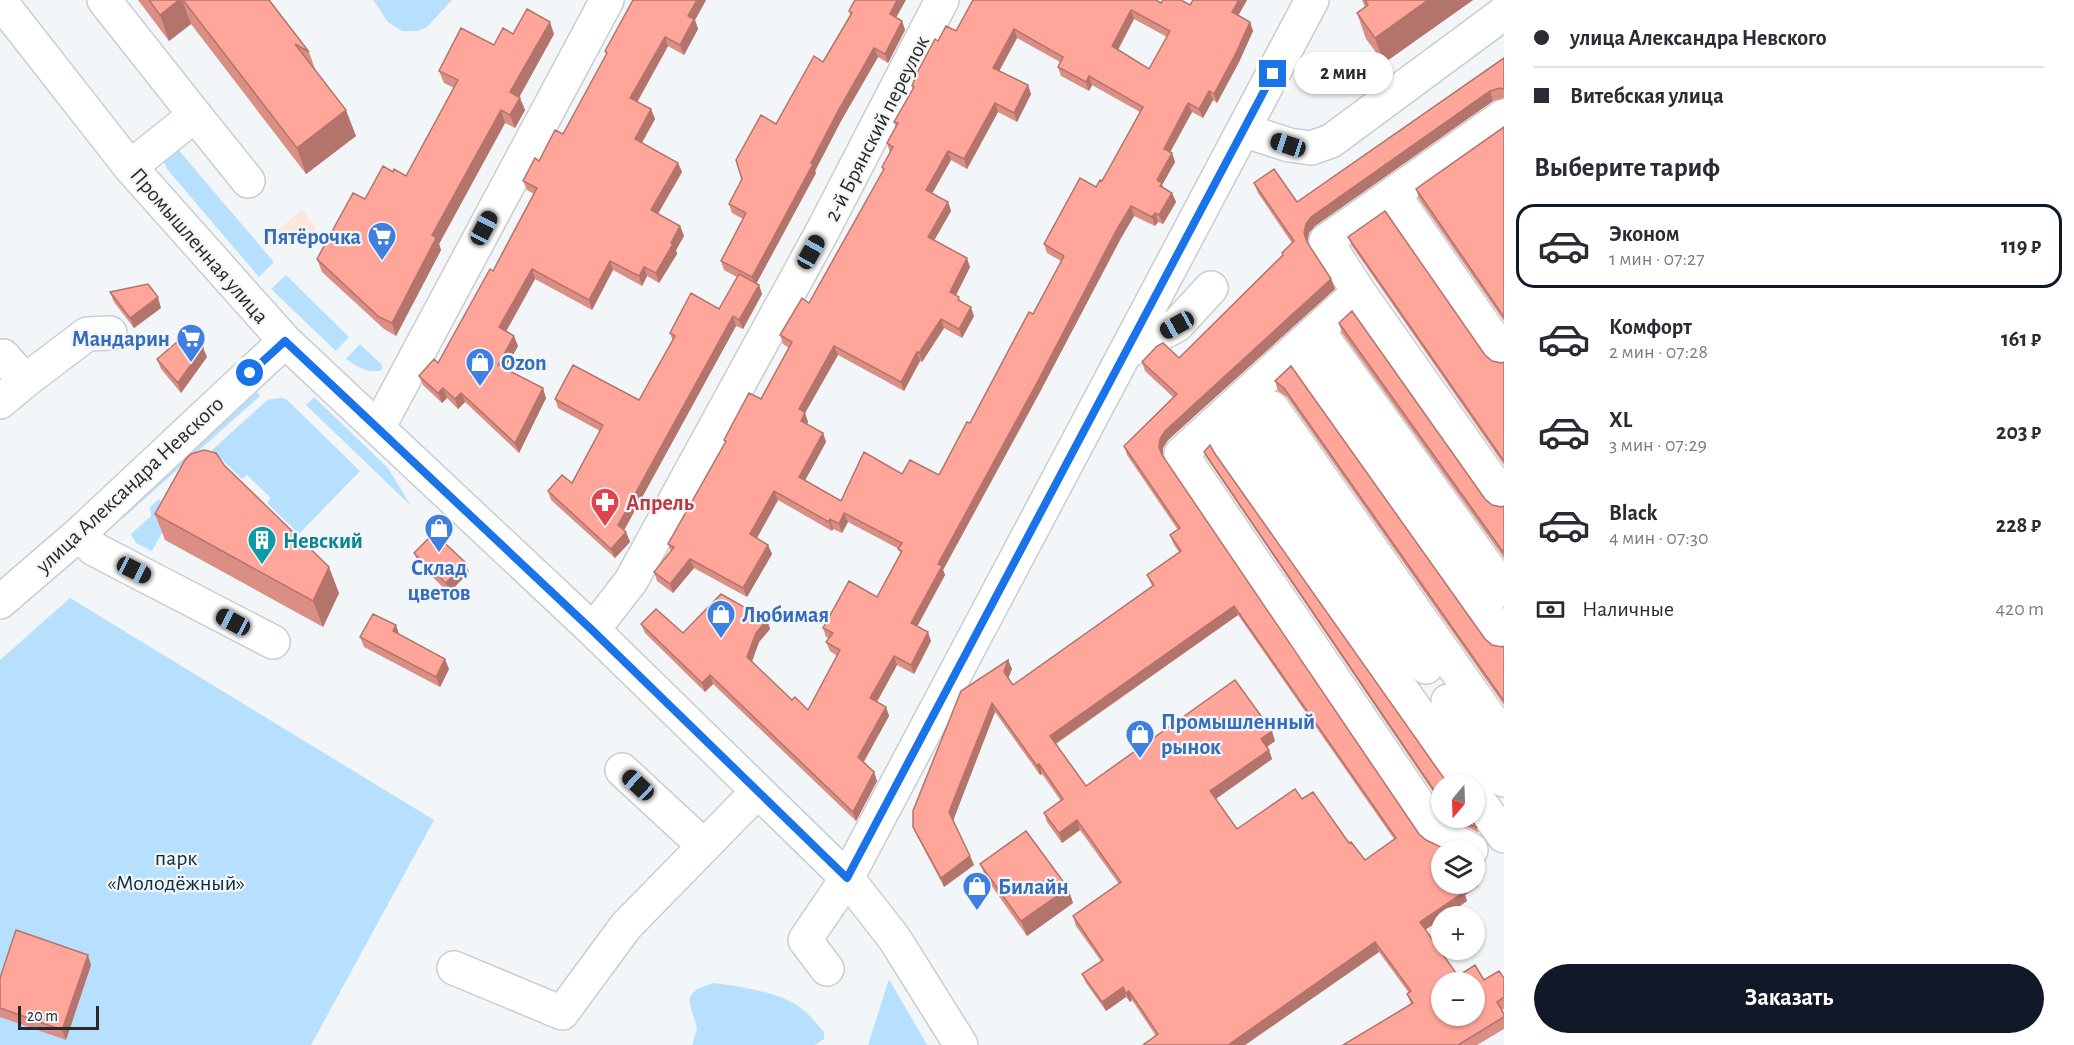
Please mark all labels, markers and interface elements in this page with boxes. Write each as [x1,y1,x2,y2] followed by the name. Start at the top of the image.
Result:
[1570,27,1826,49] text: улица Александра Невского
[821,32,933,225] street label: 2-й Брянский переулок
[1294,53,1393,95] callout: 2 мин
[1259,60,1286,87] route end
[1320,63,1367,83] text: 2 мин
[1570,85,1724,107] text: Витебская улица
[1268,131,1308,159] car
[1534,154,1720,181] text: Выберите тариф
[126,164,273,328] street label: Промышленная улица
[468,208,500,248] car
[1537,219,1591,273] icon: car
[366,220,398,262] supermarket icon: Пятёрочка
[1609,223,1680,245] text: Эконом
[263,226,361,248] place label: Пятёрочка
[794,232,828,272] car
[2001,235,2041,257] text: 119 ₽
[1609,249,1705,269] text: 1 мин · 07:27
[1157,308,1197,342] car
[1537,312,1591,366] icon: car
[1609,316,1692,338] text: Комфорт
[175,322,207,364] supermarket icon: Мандарин
[72,328,170,350] place label: Мандарин
[2001,328,2041,350] text: 161 ₽
[1609,342,1708,362] text: 2 мин · 07:28
[464,346,496,388] shop icon: Ozon
[501,352,547,374] place label: Ozon
[236,359,263,386] route start
[31,392,228,578] street label: улица Александра Невского
[1537,405,1591,459] icon: car
[1609,409,1632,431] text: XL
[1996,421,2041,443] text: 203 ₽
[1609,435,1707,455] text: 3 мин · 07:29
[589,486,621,528] pharmacy icon: Апрель
[626,492,695,514] place label: Апрель
[1537,498,1591,552] icon: car
[1609,502,1657,524] text: Black
[423,512,455,554] shop icon: Склад цветов
[1996,514,2041,536] text: 228 ₽
[246,524,278,566] building icon: Невский
[1609,528,1709,548] text: 4 мин · 07:30
[283,530,363,552] place label: Невский
[114,554,154,586] car
[407,557,471,604] place label: Склад цветов
[1534,593,1567,626] icon: cash
[705,598,737,640] shop icon: Любимая
[1582,598,1674,620] text: Наличные
[1995,599,2044,619] text: 420 m
[742,604,829,626] place label: Любимая
[213,606,253,638] car
[1161,711,1315,758] place label: Промышленный рынок
[1124,718,1156,760] shop icon: Промышленный рынок
[619,766,657,804] car
[1431,774,1485,828] north arrow
[1431,774,1485,1026] map controls
[1431,840,1485,894] button: layers
[107,847,245,894] park label: парк «Молодёжный»
[961,870,993,912] shop icon: Билайн
[998,876,1069,898] place label: Билайн
[1431,906,1485,960] button: +
[1534,964,2044,1033] button: Заказать
[1431,972,1485,1026] button: −
[18,1003,99,1030] scale bar
[27,1008,58,1024] text: 20 m

